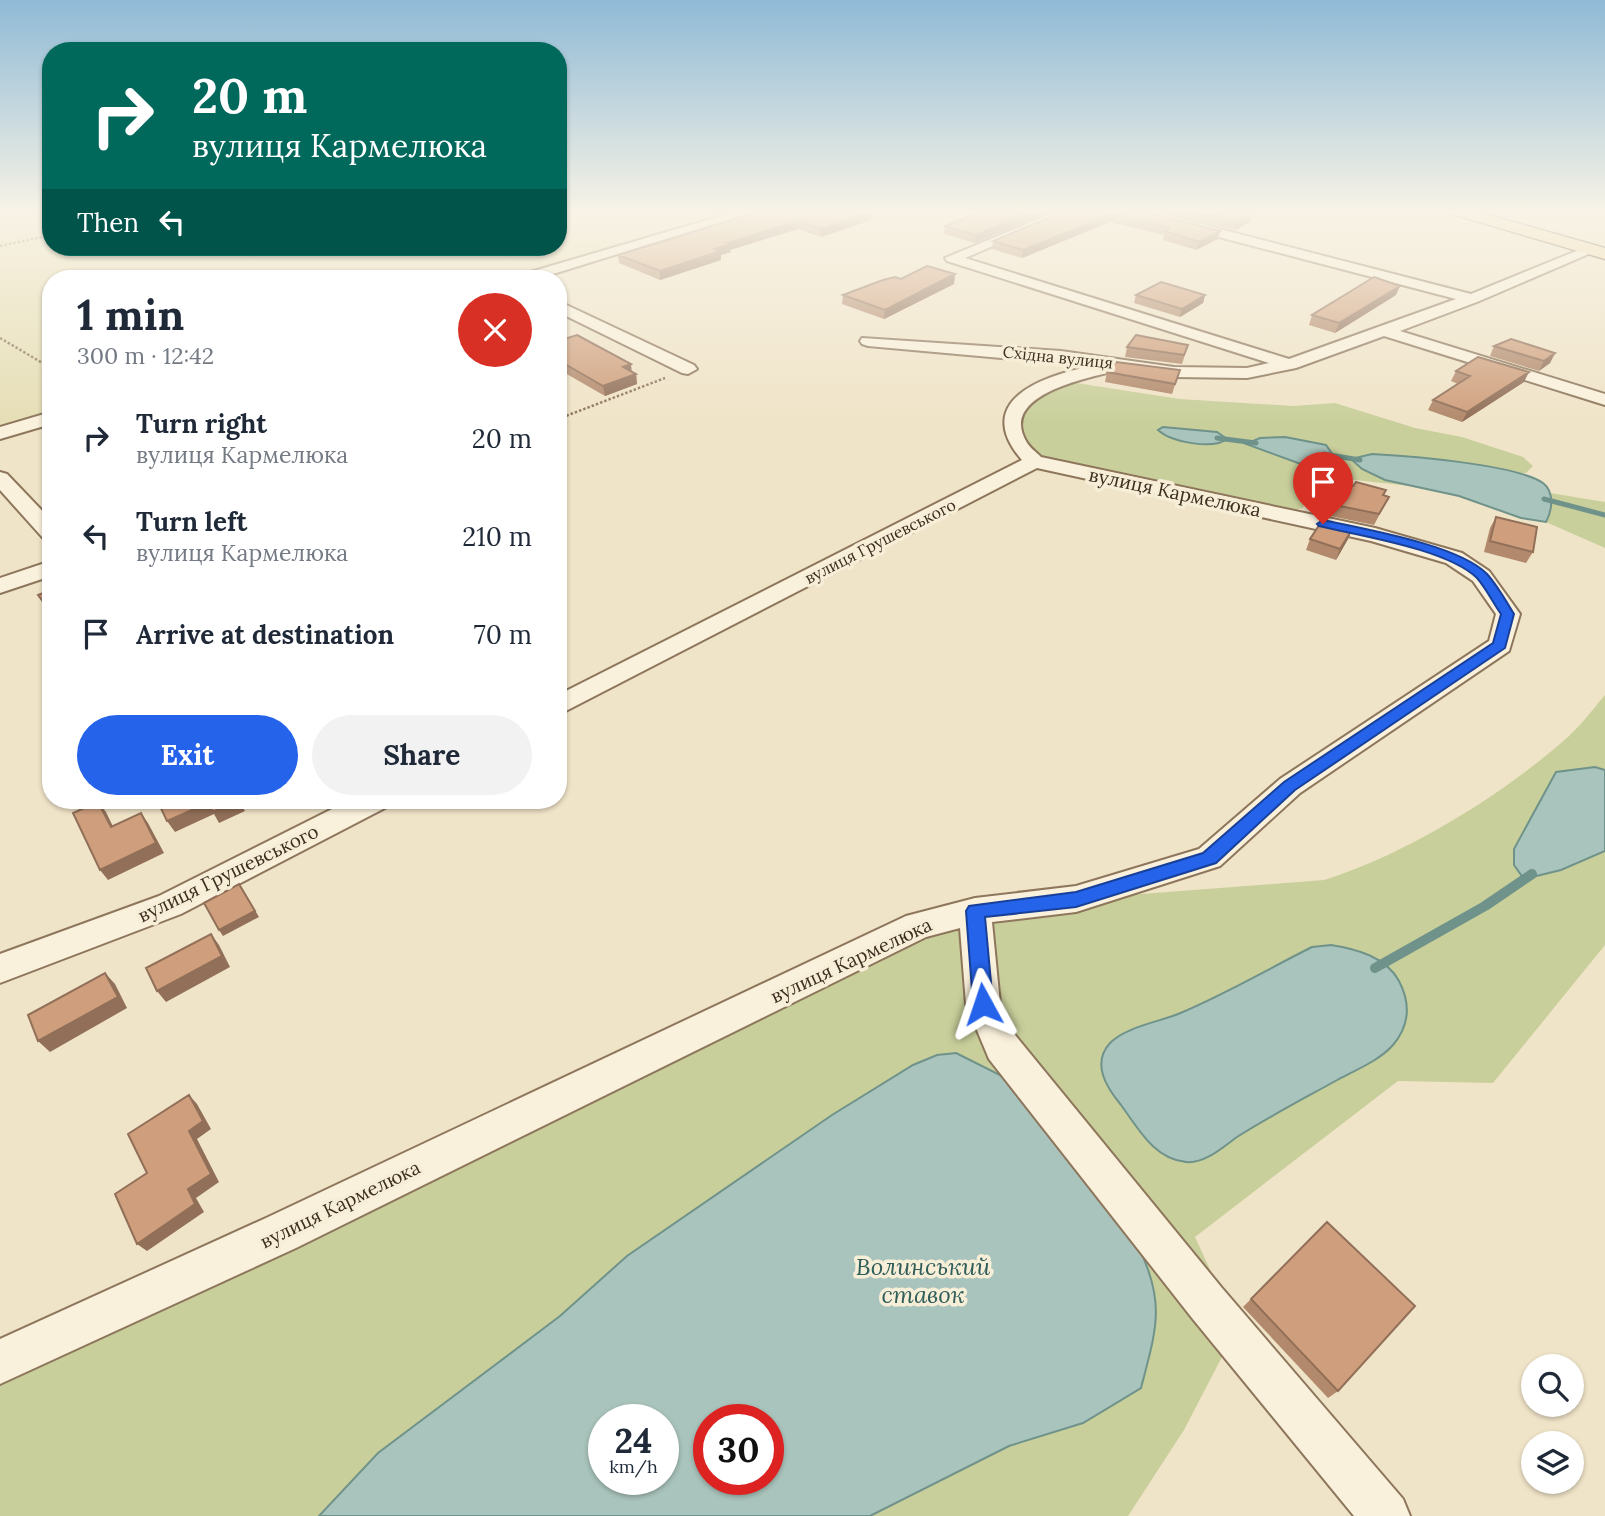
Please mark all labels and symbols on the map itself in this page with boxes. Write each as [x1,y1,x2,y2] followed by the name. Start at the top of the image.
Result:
[1002,341,1114,373] street label: Східна вулиця
[1293,452,1353,524] pin
[1087,462,1263,522] street label: вулиця Кармелюка
[801,494,959,588] street label: вулиця Грушевського
[134,819,322,927] street label: вулиця Грушевського
[767,912,936,1008] street label: вулиця Кармелюка
[946,967,1020,1041] position arrow
[256,1155,424,1253] street label: вулиця Кармелюка
[856,1251,991,1310] water label: Волинський ставок
[693,1404,784,1495] speed limit sign: 30

